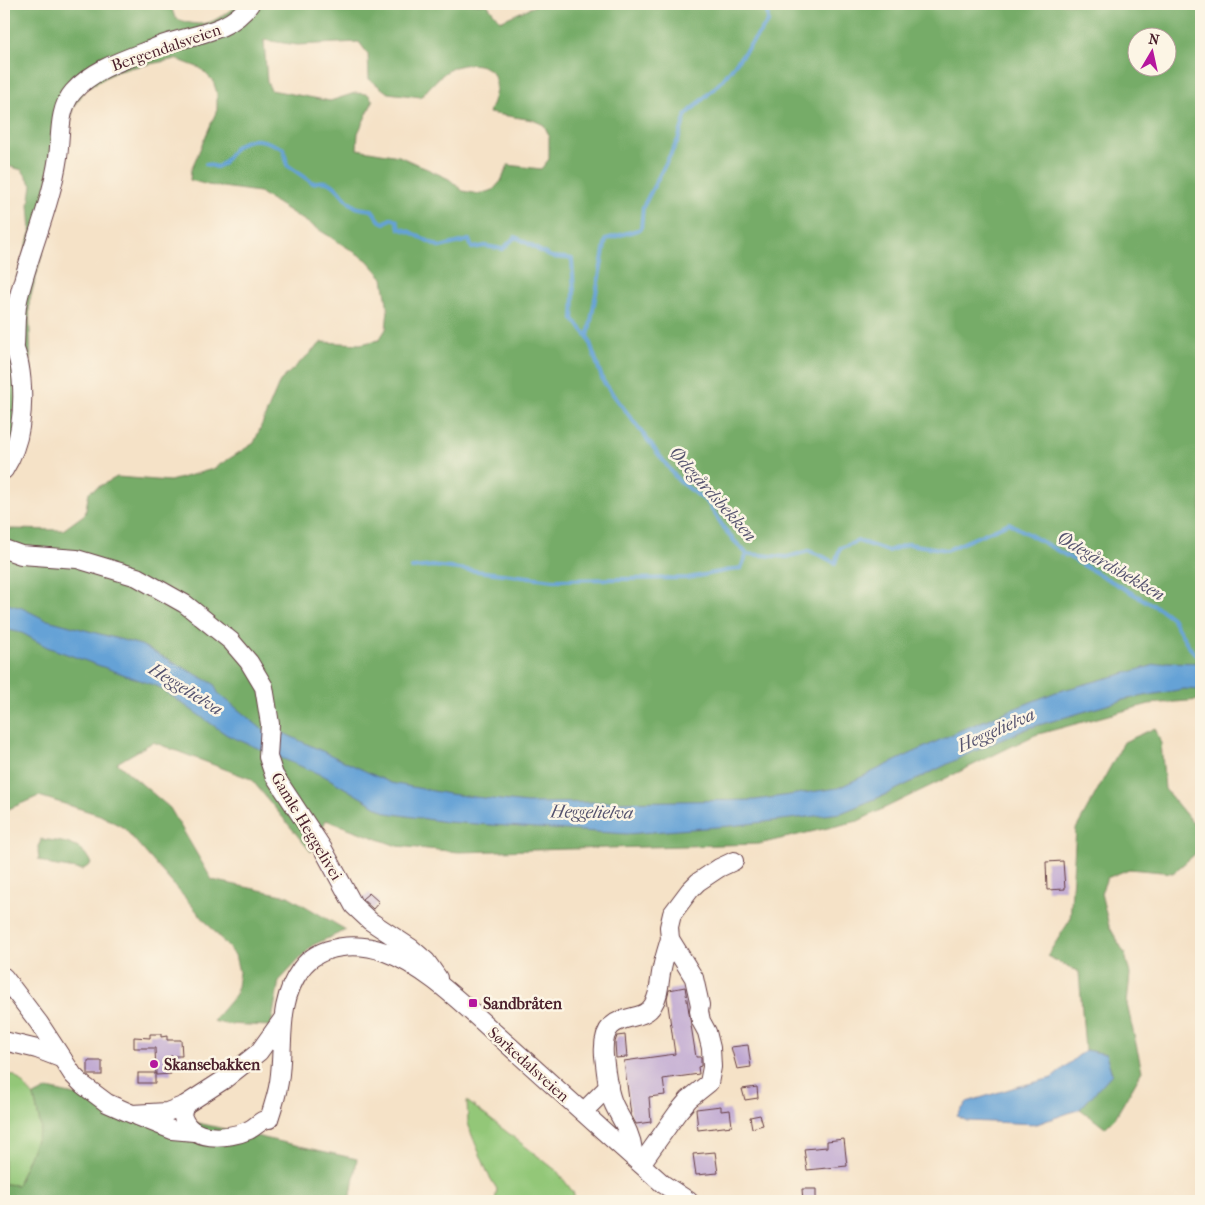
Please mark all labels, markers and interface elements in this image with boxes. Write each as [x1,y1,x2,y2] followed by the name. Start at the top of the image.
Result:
[109,20,224,75] street label: Bergendalsveien
[1128,28,1178,78] north arrow
[1147,30,1161,49] text: N
[664,443,761,546] water label: Ødegårdsbekken
[1053,527,1168,606] water label: Ødegårdsbekken
[144,658,226,720] water label: Heggelielva
[953,704,1038,757] water label: Heggelielva
[267,769,346,884] street label: Gamle Heggelivei
[550,801,633,824] water label: Heggelielva
[483,994,563,1013] place label: Sandbråten
[467,997,479,1009] marker: Sandbråten
[484,1023,574,1106] street label: Sørkedalsveien
[164,1055,261,1074] place label: Skansebakken
[148,1058,160,1070] marker: Skansebakken

